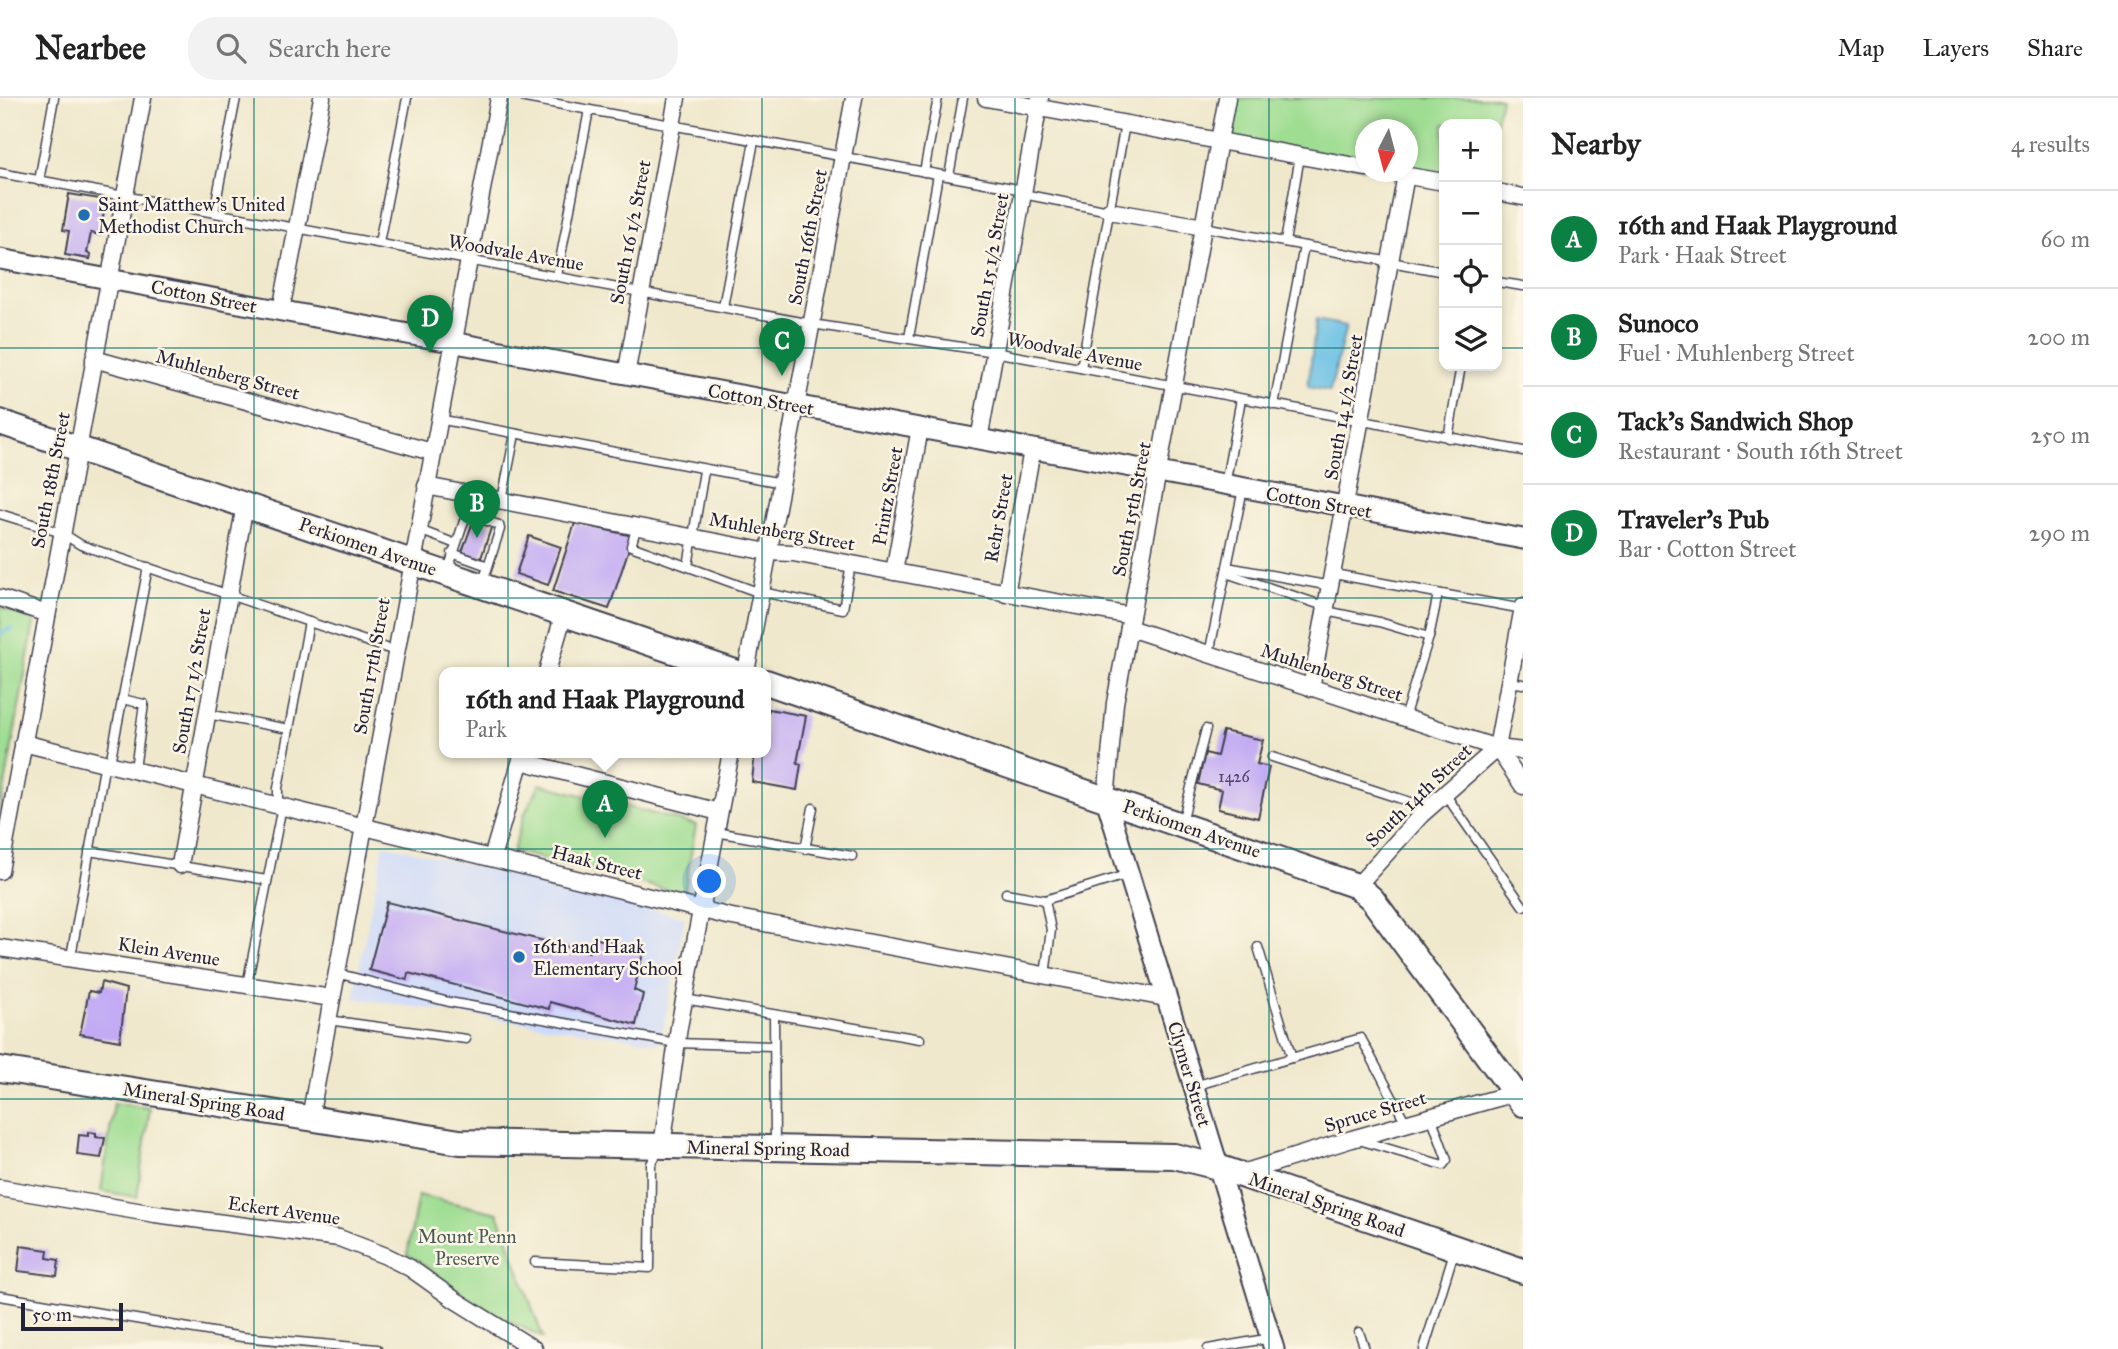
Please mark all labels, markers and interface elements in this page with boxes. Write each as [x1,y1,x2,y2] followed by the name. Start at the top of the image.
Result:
[188,17,678,80] search box
[35,28,146,68] text: Nearbee
[212,29,250,67] icon: search
[268,32,391,64] text: Search here
[1838,33,1885,63] text: Map
[1923,33,1989,63] text: Layers
[2027,33,2083,63] text: Share
[1355,119,1418,182] north arrow
[1439,119,1502,371] map controls
[1439,119,1502,182] button: +
[1551,126,1641,162] text: Nearby
[2011,130,2090,158] text: 4 results
[605,158,656,306] street label: South 16 1/2 Street
[783,167,832,307] street label: South 16th Street
[1439,182,1502,245] button: −
[966,191,1014,339] street label: South 15 1/2 Street
[98,193,286,238] place label: Saint Matthew's United Methodist Church
[76,207,92,223] marker: Saint Matthew's United Methodist Church
[1618,209,1897,241] text: 16th and Haak Playground
[1566,225,1582,253] text: A
[2041,225,2090,253] text: 60 m
[446,229,586,276] street label: Woodvale Avenue
[1618,241,1787,269] text: Park · Haak Street
[1439,245,1502,308] button: locate
[149,275,259,318] street label: Cotton Street
[407,295,453,353] pin: D
[1618,307,1698,339] text: Sunoco
[1439,308,1502,371] button: layers
[759,318,805,376] pin: C
[1566,323,1582,351] text: B
[2028,323,2090,351] text: 200 m
[1005,327,1145,376] street label: Woodvale Avenue
[1319,332,1368,482] street label: South 14 1/2 Street
[1618,339,1855,367] text: Fuel · Muhlenberg Street
[153,344,302,406] street label: Muhlenberg Street
[706,379,816,420] street label: Cotton Street
[1618,405,1853,437] text: Tack's Sandwich Shop
[26,410,75,550] street label: South 18th Street
[1566,421,1582,449] text: C
[2030,421,2090,449] text: 250 m
[1618,437,1903,465] text: Restaurant · South 16th Street
[1107,439,1156,579] street label: South 15th Street
[867,445,908,547] street label: Printz Street
[979,471,1018,564] street label: Rehr Street
[454,480,500,538] pin: B
[1264,482,1374,523] street label: Cotton Street
[1618,503,1769,535] text: Traveler's Pub
[707,507,857,557] street label: Muhlenberg Street
[296,512,440,581] street label: Perkiomen Avenue
[1565,519,1583,547] text: D
[2029,519,2090,547] text: 290 m
[1618,535,1797,563] text: Bar · Cotton Street
[348,596,395,736] street label: South 17th Street
[167,606,216,756] street label: South 17 1/2 Street
[1258,639,1406,707] street label: Muhlenberg Street
[439,667,771,758] popup
[465,683,745,715] text: 16th and Haak Playground
[465,715,507,743] text: Park
[1360,739,1476,852] street label: South 14th Street
[1218,767,1250,786] house number: 1426
[582,780,628,838] pin: A
[1120,794,1264,863] street label: Perkiomen Avenue
[549,840,645,885] street label: Haak Street
[692,864,726,898] your location
[116,932,222,971] street label: Klein Avenue
[533,935,683,980] place label: 16th and Haak Elementary School
[511,949,527,965] marker: 16th and Haak Elementary School
[1163,1019,1217,1130] street label: Clymer Street
[121,1077,287,1127] street label: Mineral Spring Road
[1322,1086,1429,1137] street label: Spruce Street
[686,1136,851,1162] street label: Mineral Spring Road
[1245,1167,1408,1243] street label: Mineral Spring Road
[226,1191,342,1230] street label: Eckert Avenue
[417,1225,517,1270] park label: Mount Penn Preserve
[21,1300,122,1332] scale bar
[32,1303,72,1326] text: 50 m

